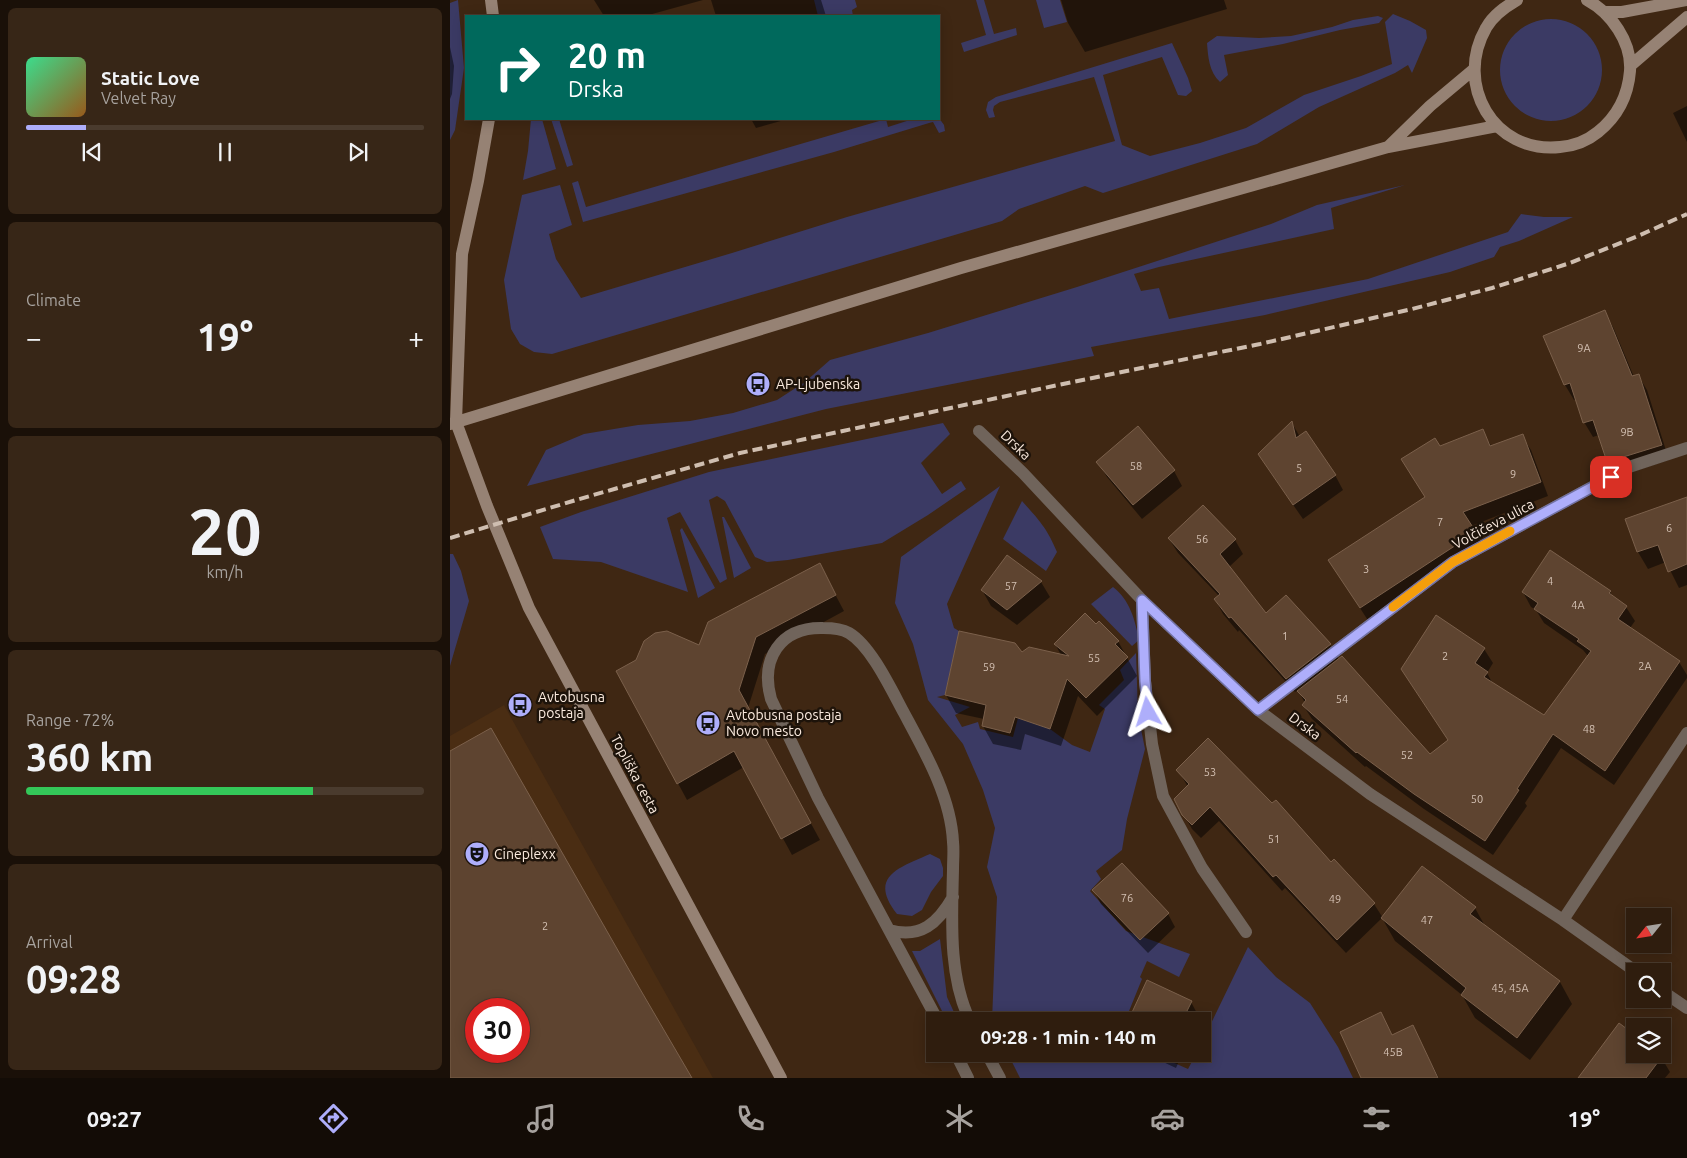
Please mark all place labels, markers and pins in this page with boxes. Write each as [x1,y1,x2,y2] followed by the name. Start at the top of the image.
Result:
[745,371,771,397] bus stop icon: AP-Ljubenska
[776,376,860,392] place label: AP-Ljubenska
[1590,456,1632,498] pin
[538,689,605,721] place label: Avtobusna postaja
[507,692,533,718] bus stop icon: Avtobusna postaja
[726,707,842,739] place label: Avtobusna postaja Novo mesto
[695,710,721,736] bus stop icon: Avtobusna postaja Novo mesto
[464,841,490,867] theatre icon: Cineplexx
[494,846,556,862] place label: Cineplexx

